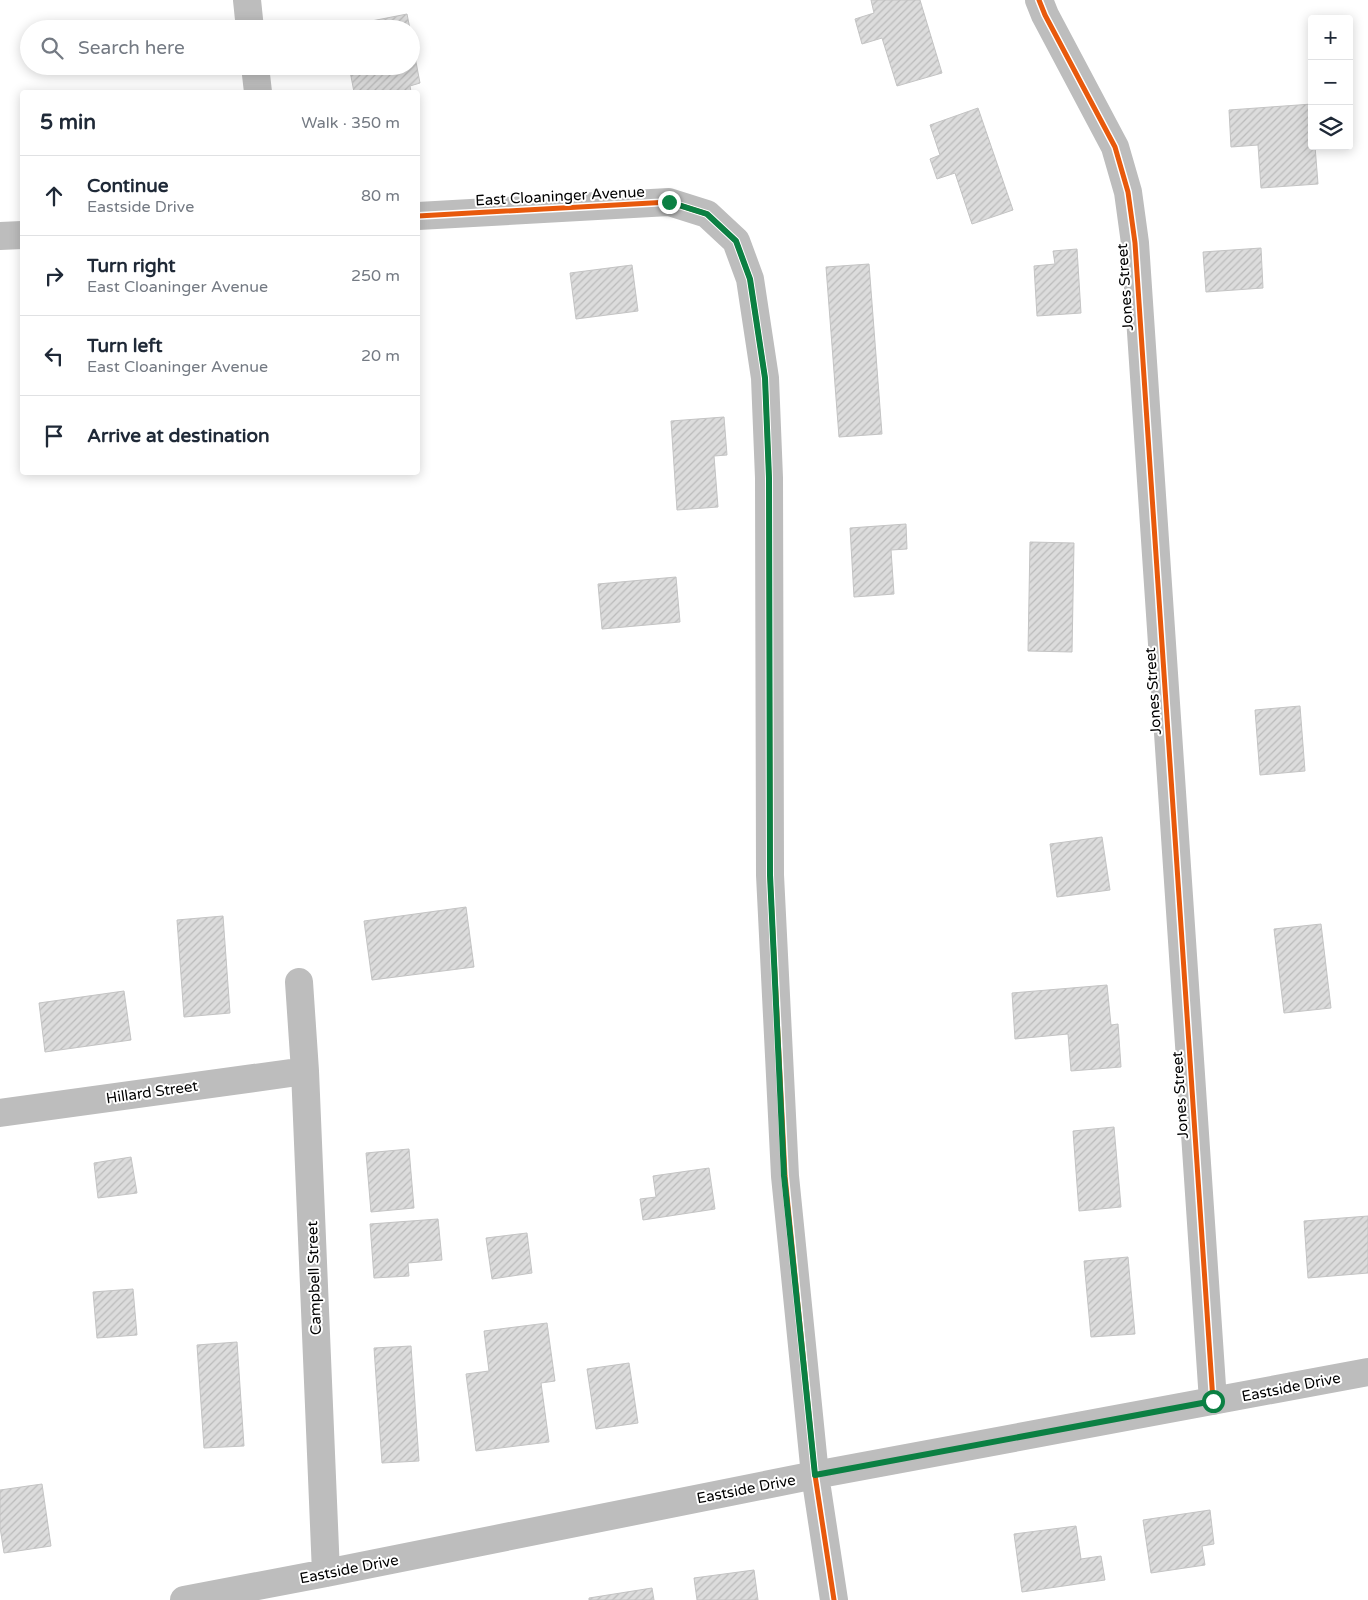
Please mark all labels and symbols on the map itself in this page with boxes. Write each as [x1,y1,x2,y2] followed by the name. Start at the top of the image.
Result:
[475,183,645,209] street label: East Cloaninger Avenue
[658,191,681,214] route end
[1113,242,1137,331] street label: Jones Street
[1141,646,1165,735] street label: Jones Street
[1168,1050,1192,1139] street label: Jones Street
[105,1077,199,1107] street label: Hillard Street
[303,1220,325,1335] street label: Campbell Street
[1240,1369,1342,1405] street label: Eastside Drive
[1202,1390,1225,1413] route start
[695,1471,797,1507] street label: Eastside Drive
[298,1551,400,1587] street label: Eastside Drive

